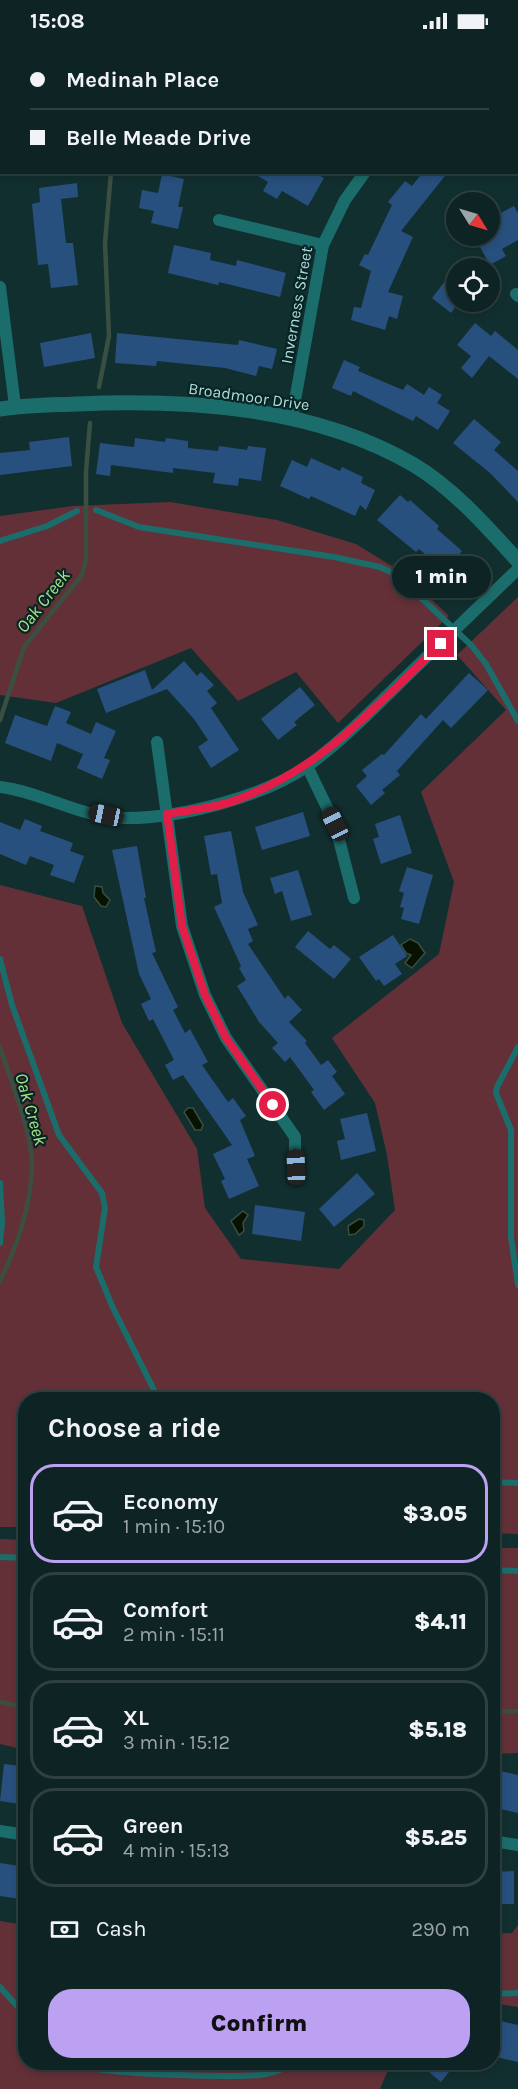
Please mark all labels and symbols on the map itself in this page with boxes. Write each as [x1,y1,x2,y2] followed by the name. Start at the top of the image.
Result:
[446,192,500,246] north arrow
[277,245,316,365] street label: Inverness Street
[187,379,311,414] street label: Broadmoor Drive
[392,557,490,599] callout: 1 min
[11,564,75,637] water label: Oak Creek
[427,630,454,657] route end
[87,802,125,828] car
[319,804,351,844] car
[10,1070,52,1149] water label: Oak Creek
[259,1091,286,1118] route start
[286,1149,306,1185] car

